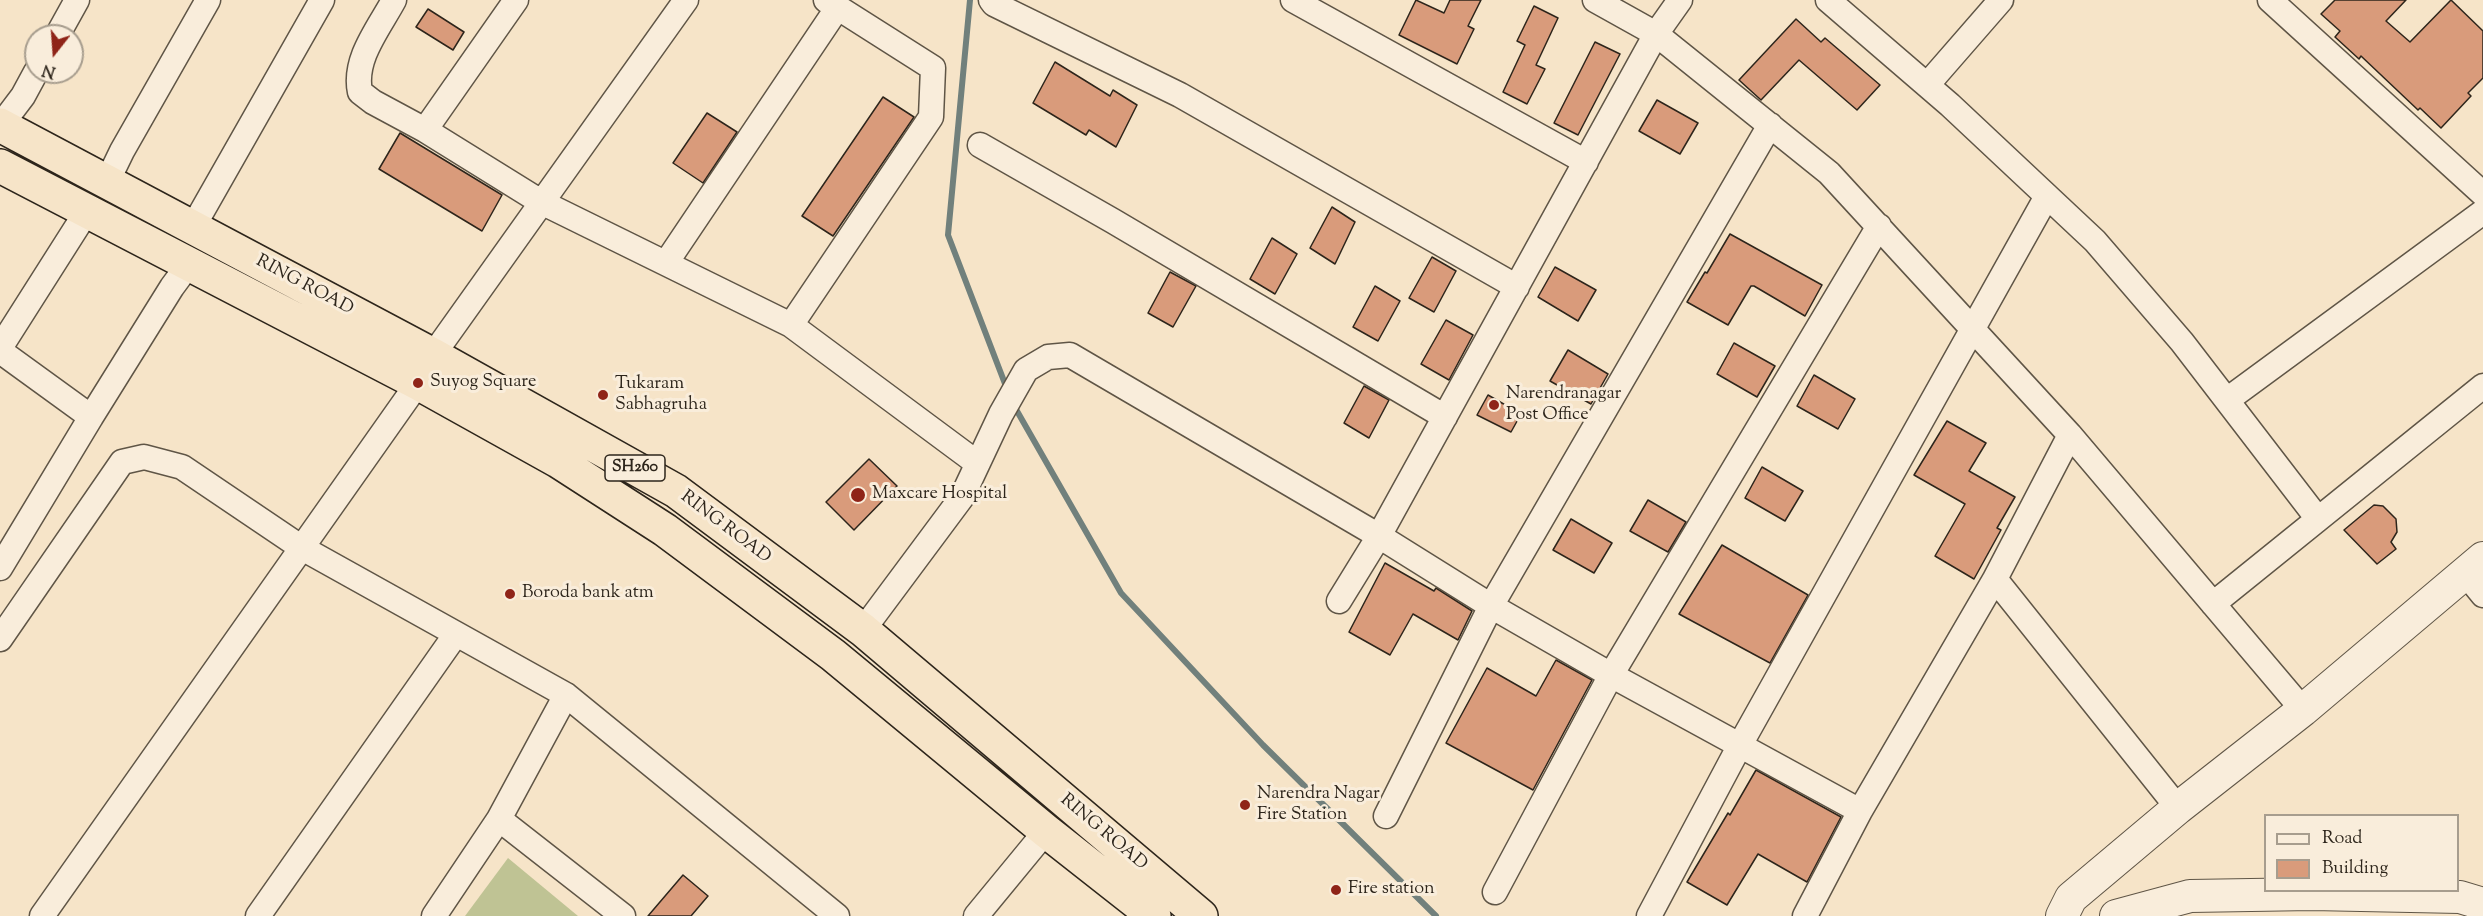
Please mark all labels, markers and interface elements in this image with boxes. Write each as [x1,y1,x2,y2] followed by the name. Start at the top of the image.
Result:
[24,24,84,84] north arrow
[40,57,59,83] text: N
[251,251,357,321] street label: RING ROAD
[430,372,536,394] place label: Suyog Square
[615,374,707,416] place label: Tukaram Sabhagruha
[411,376,425,390] marker: Suyog Square
[1506,384,1621,426] place label: Narendranagar Post Office
[596,388,610,402] marker: Tukaram Sabhagruha
[1487,398,1501,412] marker: Narendranagar Post Office
[605,455,665,481] road number: SH260
[872,484,1007,506] place label: Maxcare Hospital
[849,486,867,504] marker: Maxcare Hospital
[676,487,774,569] street label: RING ROAD
[522,583,654,605] place label: Boroda bank atm
[503,587,517,601] marker: Boroda bank atm
[1257,784,1380,826] place label: Narendra Nagar Fire Station
[1055,790,1151,876] street label: RING ROAD
[1238,798,1252,812] marker: Narendra Nagar Fire Station
[2264,814,2459,892] legend
[2322,826,2362,852] text: Road
[2322,856,2388,882] text: Building
[1348,879,1435,901] place label: Fire station
[1329,883,1343,897] marker: Fire station

